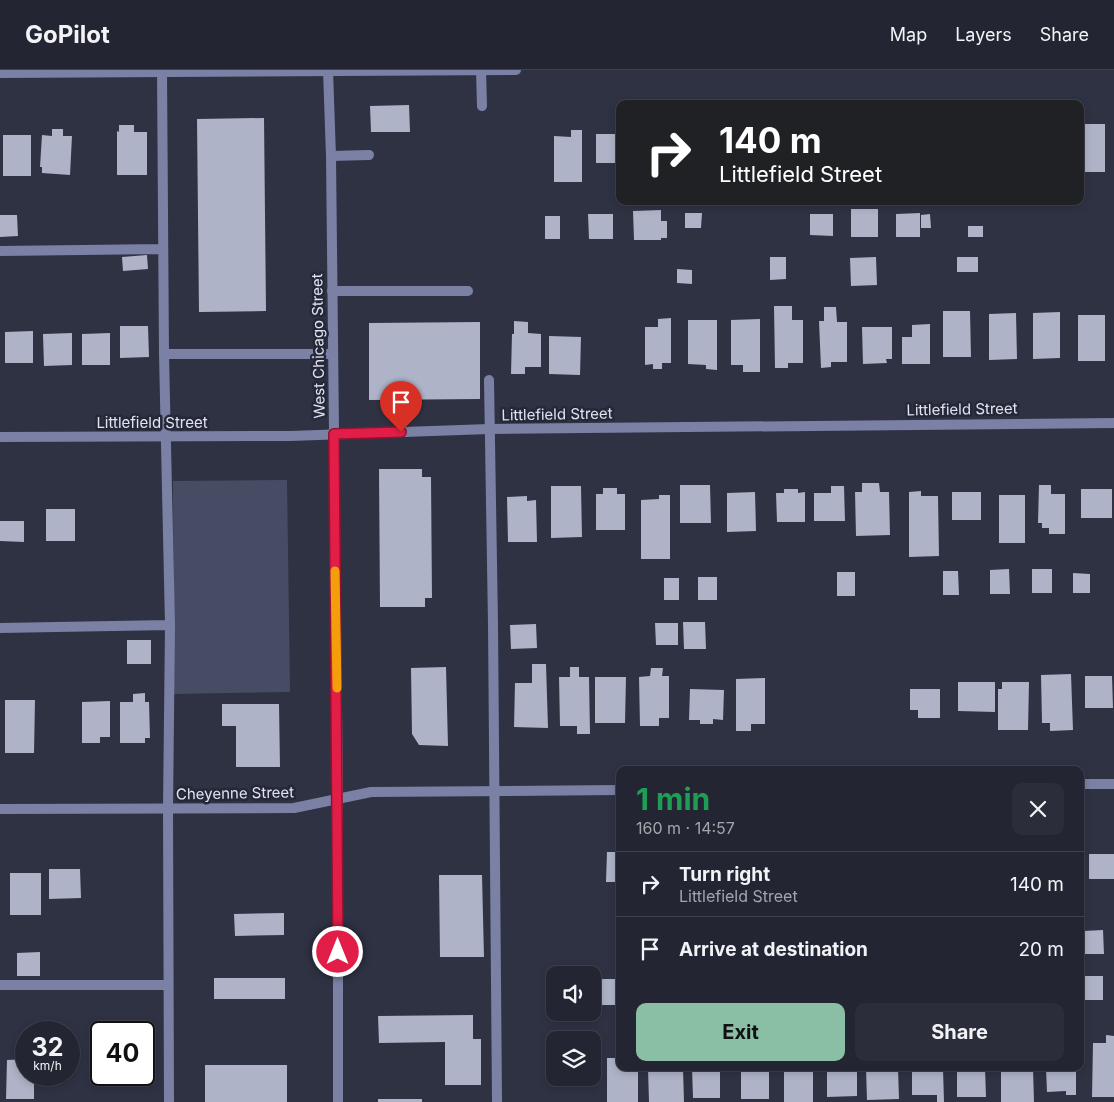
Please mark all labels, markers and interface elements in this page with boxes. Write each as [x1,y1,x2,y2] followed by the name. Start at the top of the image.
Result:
[25,20,110,49] text: GoPilot
[890,24,927,45] text: Map
[955,24,1012,45] text: Layers
[1040,24,1089,45] text: Share
[719,119,822,161] text: 140 m
[636,120,701,185] icon: right
[719,161,882,187] text: Littlefield Street
[307,273,329,419] street label: West Chicago Street
[380,381,422,432] pin
[387,388,415,416] icon: arrive
[906,399,1018,419] street label: Littlefield Street
[501,404,613,424] street label: Littlefield Street
[96,413,208,432] street label: Littlefield Street
[636,781,710,817] text: 1 min
[176,782,294,804] street label: Cheyenne Street
[1012,783,1064,835] button: close
[636,818,735,838] text: 160 m · 14:57
[679,863,770,886] text: Turn right
[636,870,664,898] icon: right
[1010,873,1064,896] text: 140 m
[679,886,798,906] text: Littlefield Street
[311,925,363,977] position arrow
[636,935,664,963] icon: arrive
[679,938,868,961] text: Arrive at destination
[1018,938,1064,961] text: 20 m
[546,966,601,1086] map controls
[546,966,601,1021] button: sound
[636,1003,845,1061] button: Exit
[855,1003,1064,1061] button: Share
[90,1021,155,1086] speed limit sign: 40
[546,1031,601,1086] button: layers
[32,1032,63,1062] text: 32
[33,1058,62,1073] text: km/h

